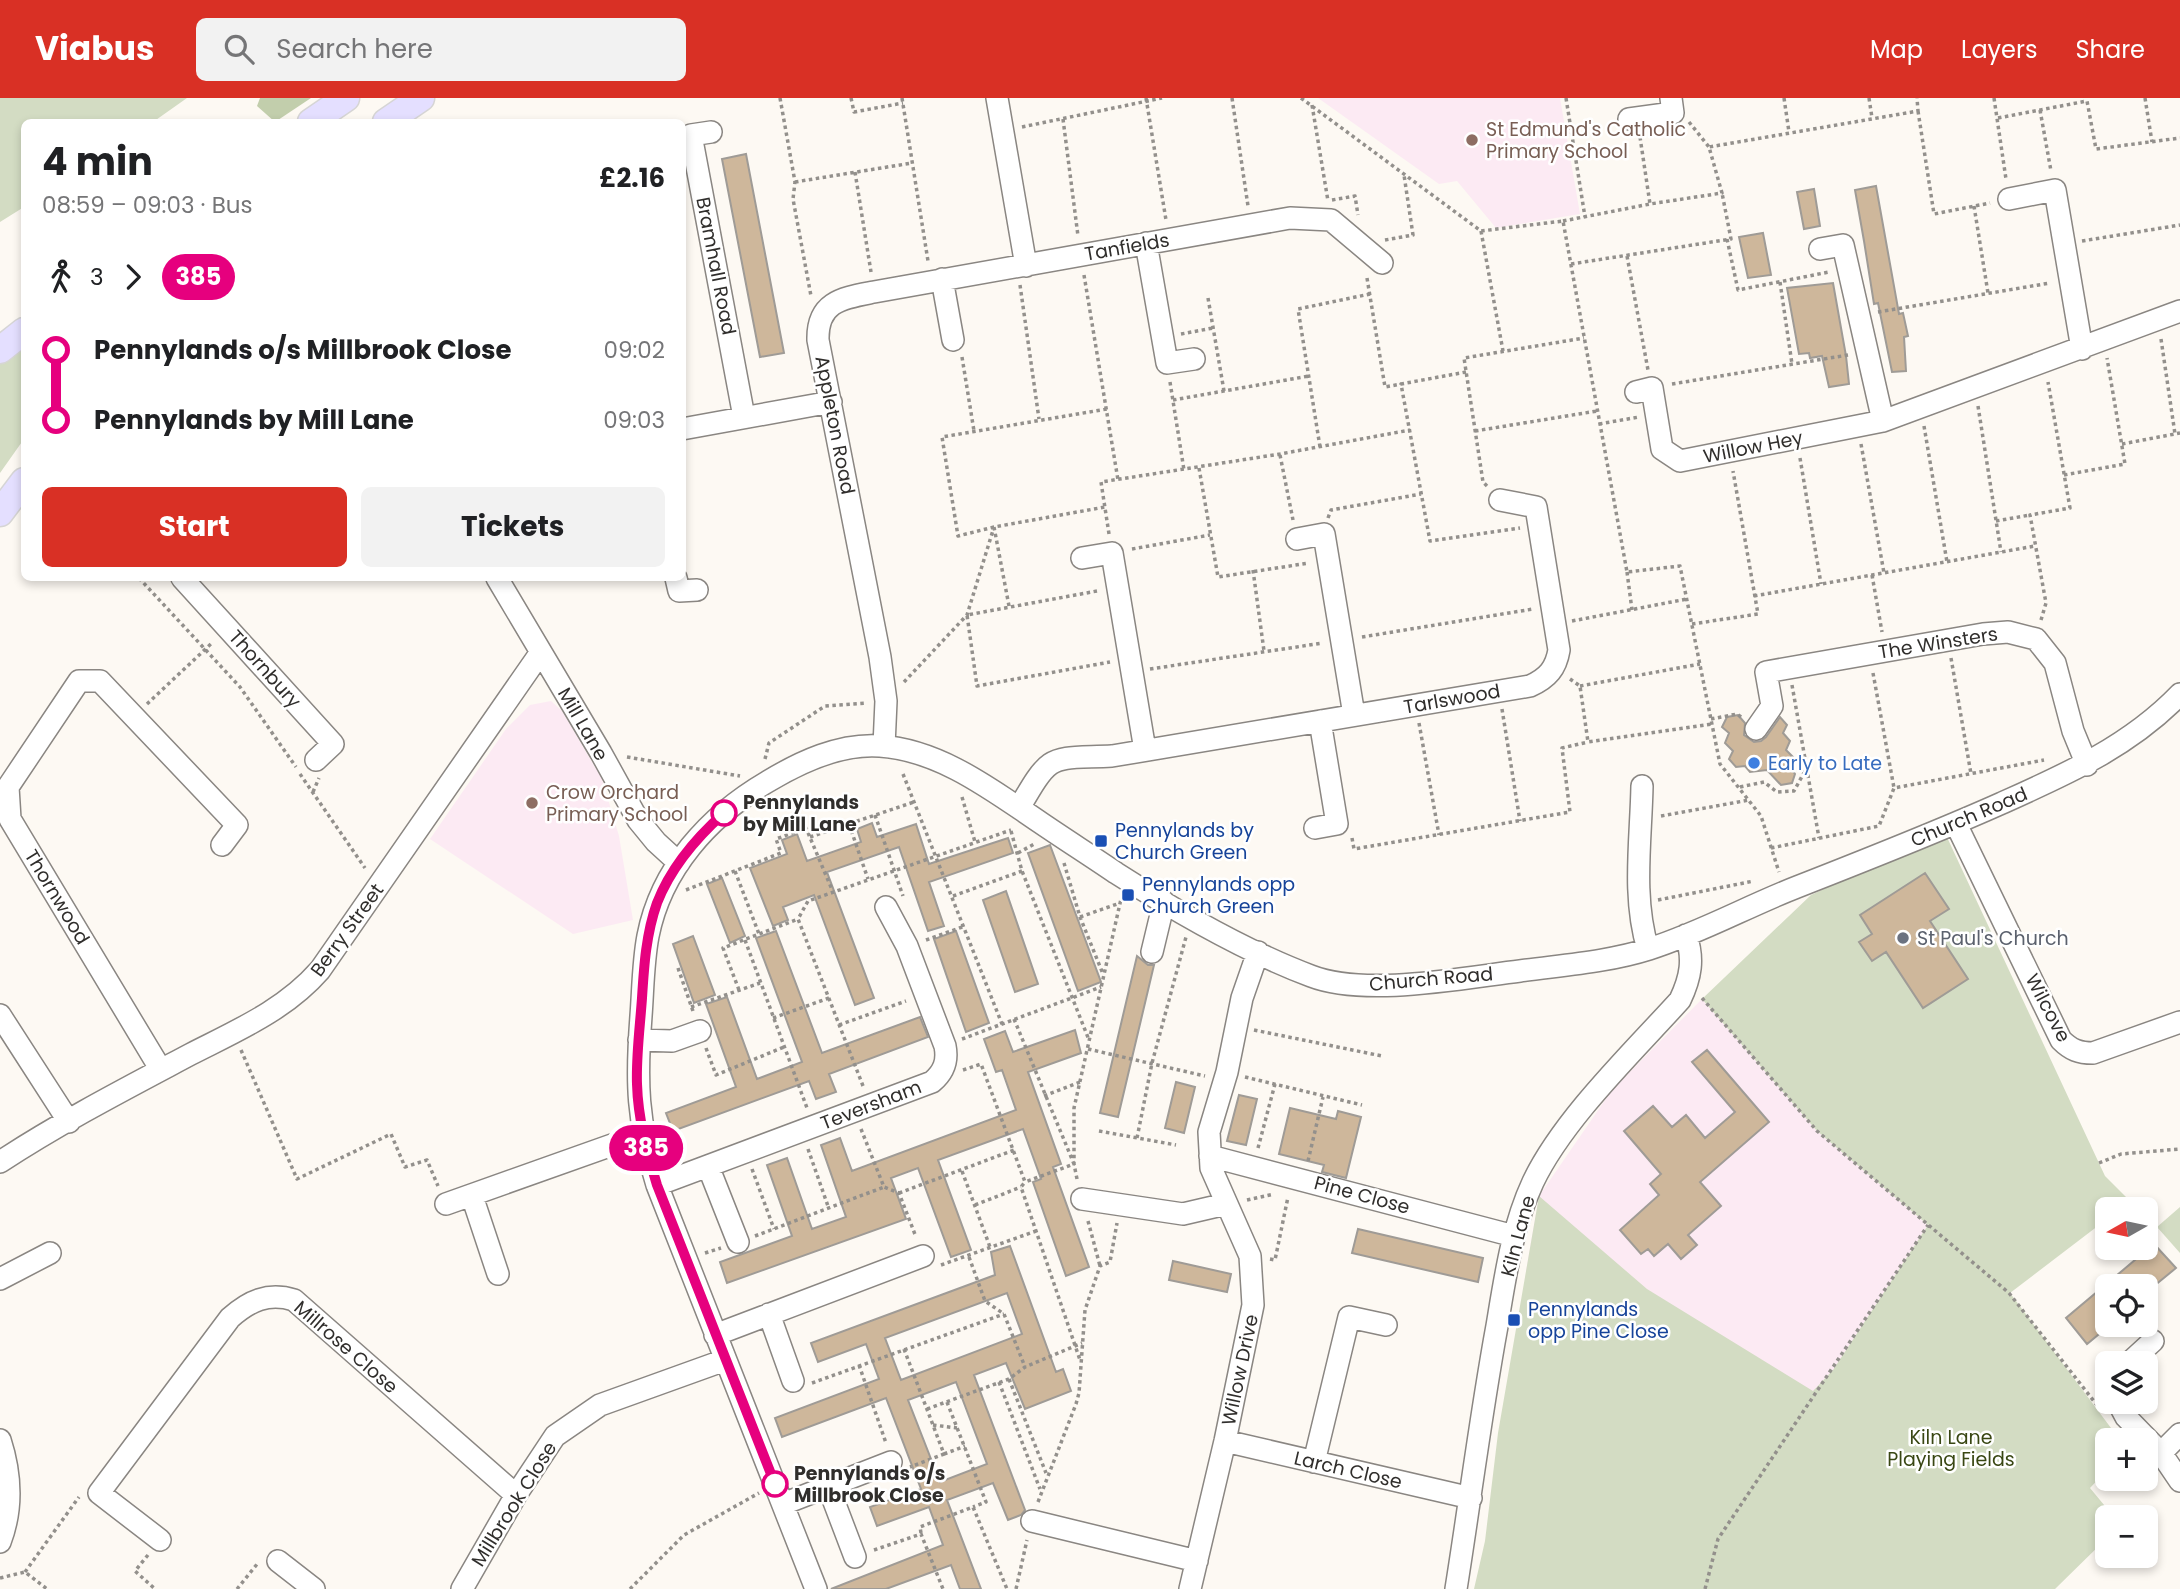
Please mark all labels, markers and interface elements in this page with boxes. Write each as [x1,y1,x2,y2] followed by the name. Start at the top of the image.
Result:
[196,18,686,81] search box
[35,25,154,72] text: Viabus
[220,30,258,68] icon: search
[276,31,433,67] text: Search here
[1870,33,1923,66] text: Map
[1961,33,2037,66] text: Layers
[2075,33,2145,66] text: Share
[1486,116,1686,165] place label: St Edmund's Catholic Primary School
[1464,132,1480,148] marker: St Edmund's Catholic Primary School
[42,135,153,188] text: 4 min
[599,160,665,196] text: £2.16
[42,189,252,221] text: 08:59 – 09:03 · Bus
[689,195,743,337] street label: Bramhall Road
[1083,226,1171,268] street label: Tanfields
[42,258,80,296] icon: walk
[114,258,152,296] icon: forward
[176,260,221,293] text: 385
[90,261,104,293] text: 3
[94,332,512,368] text: Pennylands o/s Millbrook Close
[603,334,665,366] text: 09:02
[808,353,862,497] street label: Appleton Road
[94,402,414,438] text: Pennylands by Mill Lane
[603,404,665,436] text: 09:03
[1701,424,1805,470] street label: Willow Hey
[42,487,347,567] button: Start
[361,487,665,567] button: Tickets
[1876,620,2000,666] street label: The Winsters
[223,624,308,714] street label: Thornbury
[1402,677,1502,721] street label: Tarlswood
[551,682,615,766] street label: Mill Lane
[1768,750,1882,777] place label: Early to Late
[1746,755,1762,771] marker: Early to Late
[546,779,688,828] place label: Crow Orchard Primary School
[1907,780,2031,854] street label: Church Road
[743,789,859,838] place label: Pennylands by Mill Lane
[524,795,540,811] marker: Crow Orchard Primary School
[711,800,737,826] marker: Pennylands by Mill Lane
[1115,817,1254,866] place label: Pennylands by Church Green
[1093,833,1109,849] marker: Pennylands by Church Green
[18,844,96,950] street label: Thornwood
[1142,871,1295,920] place label: Pennylands opp Church Green
[304,878,390,982] street label: Berry Street
[1120,887,1136,903] marker: Pennylands opp Church Green
[1917,925,2069,952] place label: St Paul's Church
[1895,930,1911,946] marker: St Paul's Church
[1368,960,1494,998] street label: Church Road
[2019,969,2077,1047] street label: Wilcove
[817,1073,925,1137] street label: Teversham
[606,1125,686,1171] line badge: 385
[623,1131,669,1164] text: 385
[1311,1169,1413,1221] street label: Pine Close
[1494,1192,1542,1280] street label: Kiln Lane
[2095,1197,2158,1260] north arrow
[2095,1197,2158,1568] map controls
[2095,1274,2158,1337] button: locate
[288,1294,404,1400] street label: Millrose Close
[1528,1296,1669,1345] place label: Pennylands opp Pine Close
[1215,1312,1265,1428] street label: Willow Drive
[1506,1312,1522,1328] marker: Pennylands opp Pine Close
[2095,1351,2158,1414] button: layers
[1887,1424,2015,1473] park label: Kiln Lane Playing Fields
[2095,1428,2158,1491] button: +
[465,1436,563,1572] street label: Millbrook Close
[1291,1444,1405,1496] street label: Larch Close
[794,1460,945,1509] place label: Pennylands o/s Millbrook Close
[762,1471,788,1497] marker: Pennylands o/s Millbrook Close
[2095,1505,2158,1568] button: −

